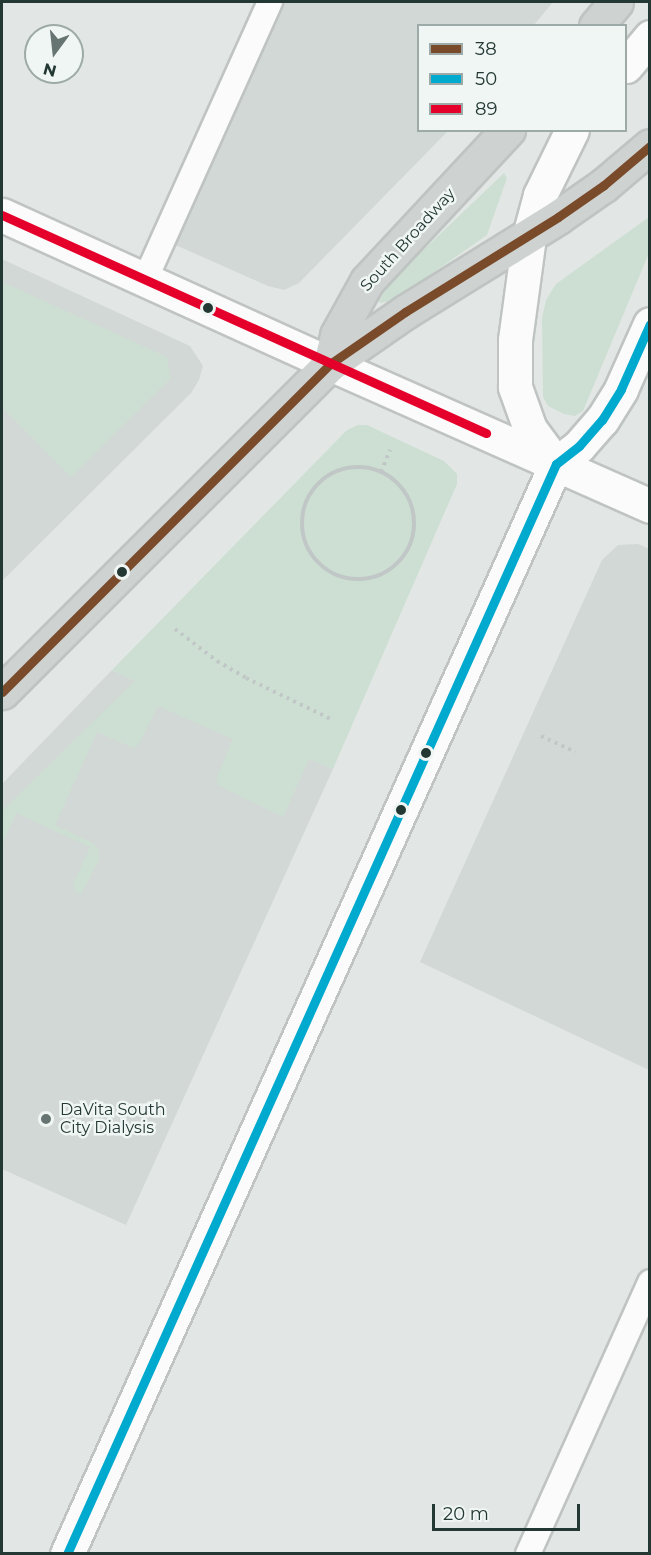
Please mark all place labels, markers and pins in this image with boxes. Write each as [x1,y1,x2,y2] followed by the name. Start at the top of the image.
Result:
[202,302,214,314] unlabelled marker
[116,566,128,578] unlabelled marker
[420,747,432,759] unlabelled marker
[395,804,407,816] unlabelled marker
[60,1100,165,1138] place label: DaVita South City Dialysis
[37,1110,55,1128] marker: DaVita South City Dialysis

